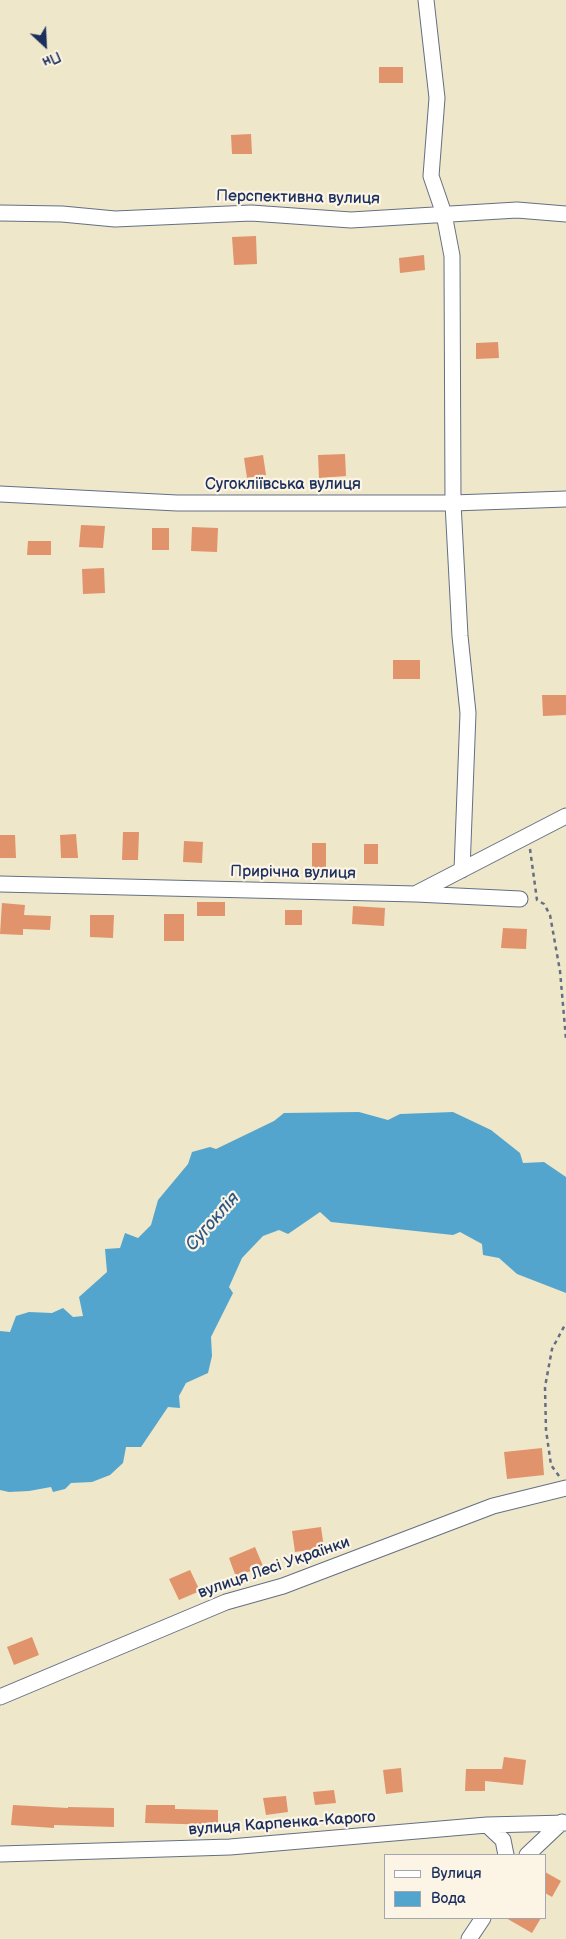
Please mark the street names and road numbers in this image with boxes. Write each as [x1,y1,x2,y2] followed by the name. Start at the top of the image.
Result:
[216,187,380,209] street label: Перспективна вулиця
[205,475,361,495] street label: Сугокліївська вулиця
[230,862,356,884] street label: Прирічна вулиця
[196,1533,352,1603] street label: вулиця Лесі Українки
[188,1808,376,1840] street label: вулиця Карпенка-Карого

